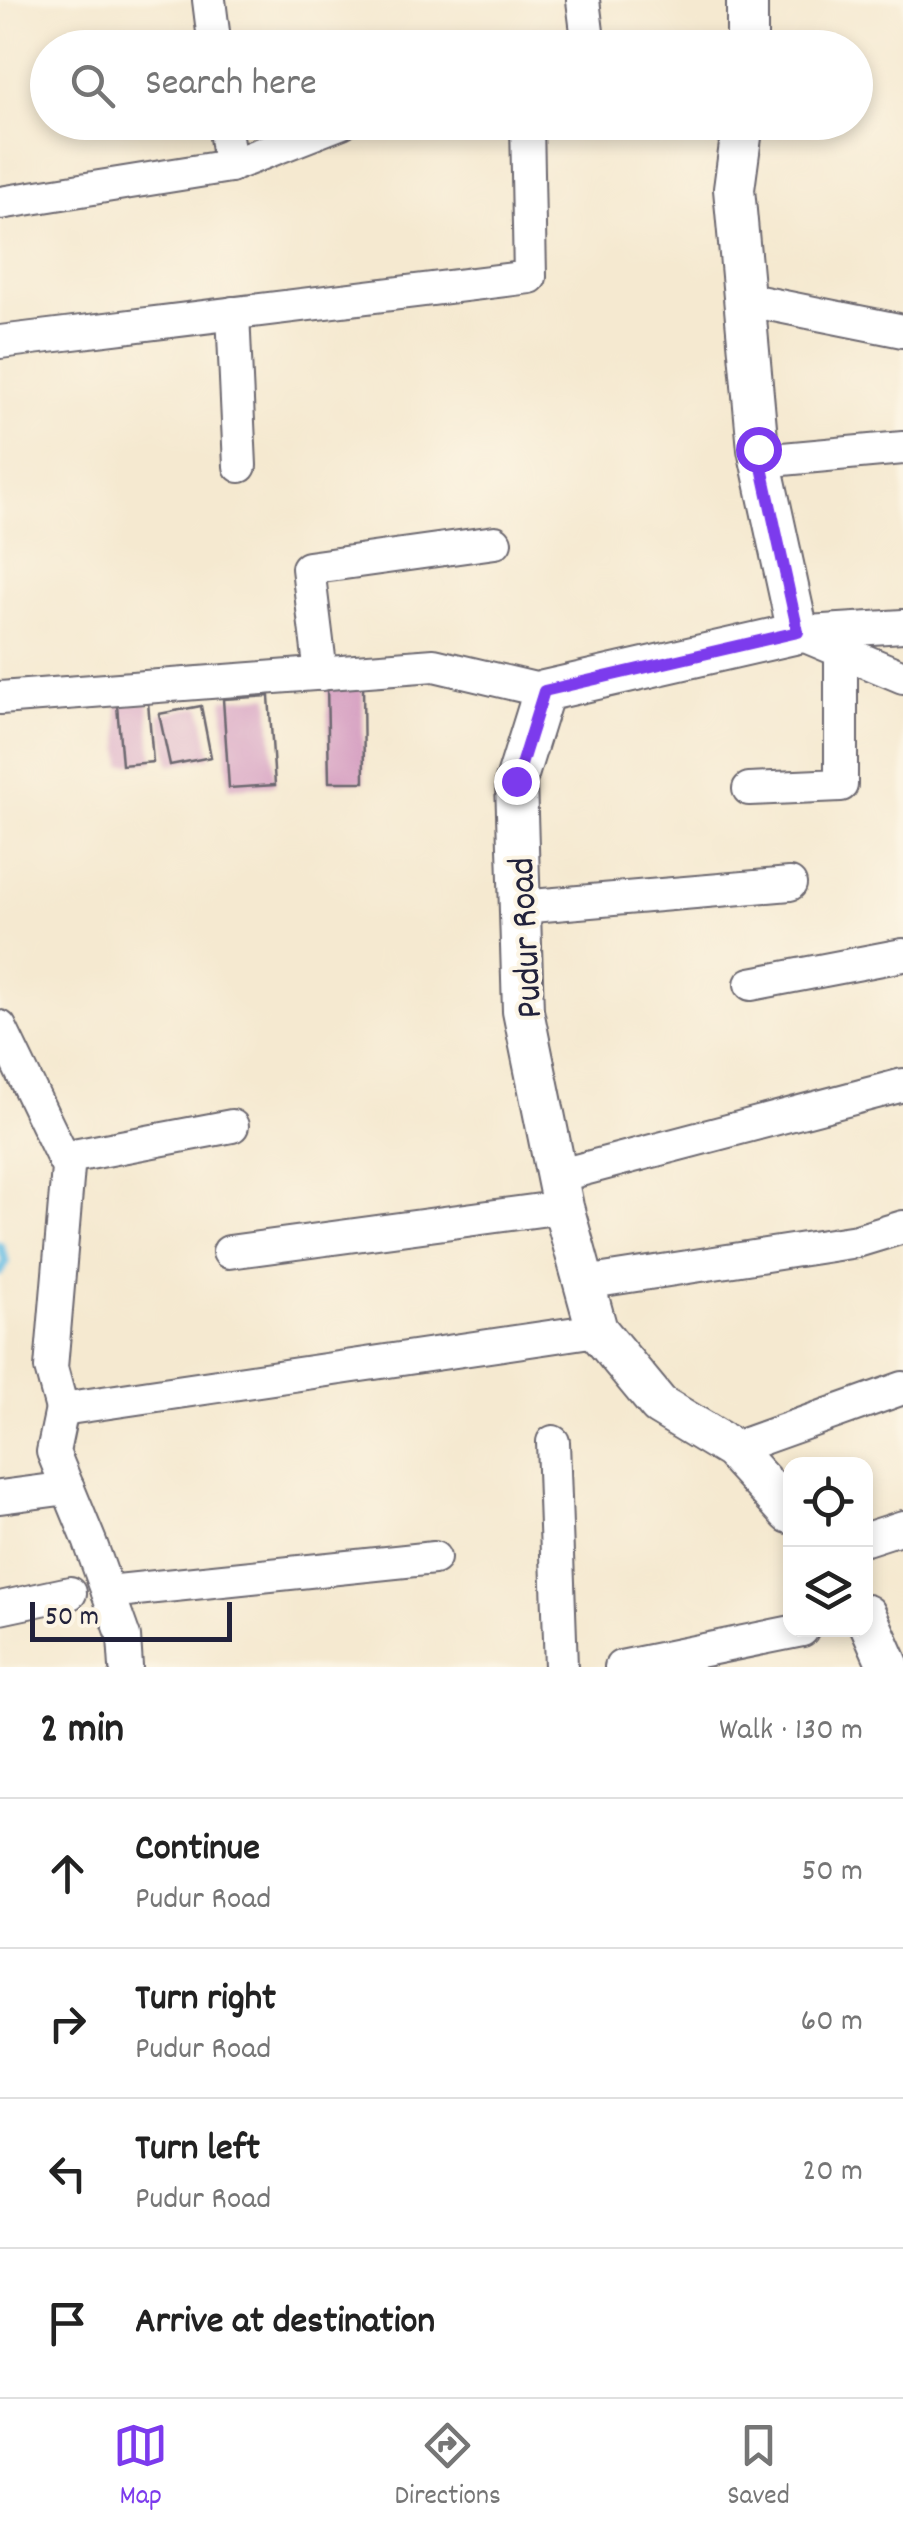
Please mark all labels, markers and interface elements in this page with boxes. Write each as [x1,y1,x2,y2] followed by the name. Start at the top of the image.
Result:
[30,30,873,140] search box
[65,58,120,113] icon: search
[145,58,317,113] text: Search here
[736,427,782,473] route start
[494,759,540,805] route end
[497,856,560,1020] street label: Pudur Road
[783,1457,873,1637] map controls
[783,1457,873,1547] button: locate
[783,1547,873,1637] button: layers
[30,1597,232,1642] scale bar
[45,1599,99,1639] text: 50 m
[40,1702,124,1762] text: 2 min
[719,1709,863,1755] text: Walk · 130 m
[135,1823,260,1878] text: Continue
[40,1846,95,1901] icon: ahead
[801,1850,863,1896] text: 50 m
[135,1878,271,1924] text: Pudur Road
[135,1973,276,2028] text: Turn right
[40,1996,95,2051] icon: right
[801,2000,863,2046] text: 60 m
[135,2028,271,2074] text: Pudur Road
[135,2123,260,2178] text: Turn left
[40,2146,95,2201] icon: left
[802,2150,863,2196] text: 20 m
[135,2178,271,2224] text: Pudur Road
[40,2296,95,2351] icon: arrive
[135,2296,435,2351] text: Arrive at destination
[113,2418,168,2518] tab: Map
[395,2418,501,2518] tab: Directions
[727,2418,790,2518] tab: Saved

